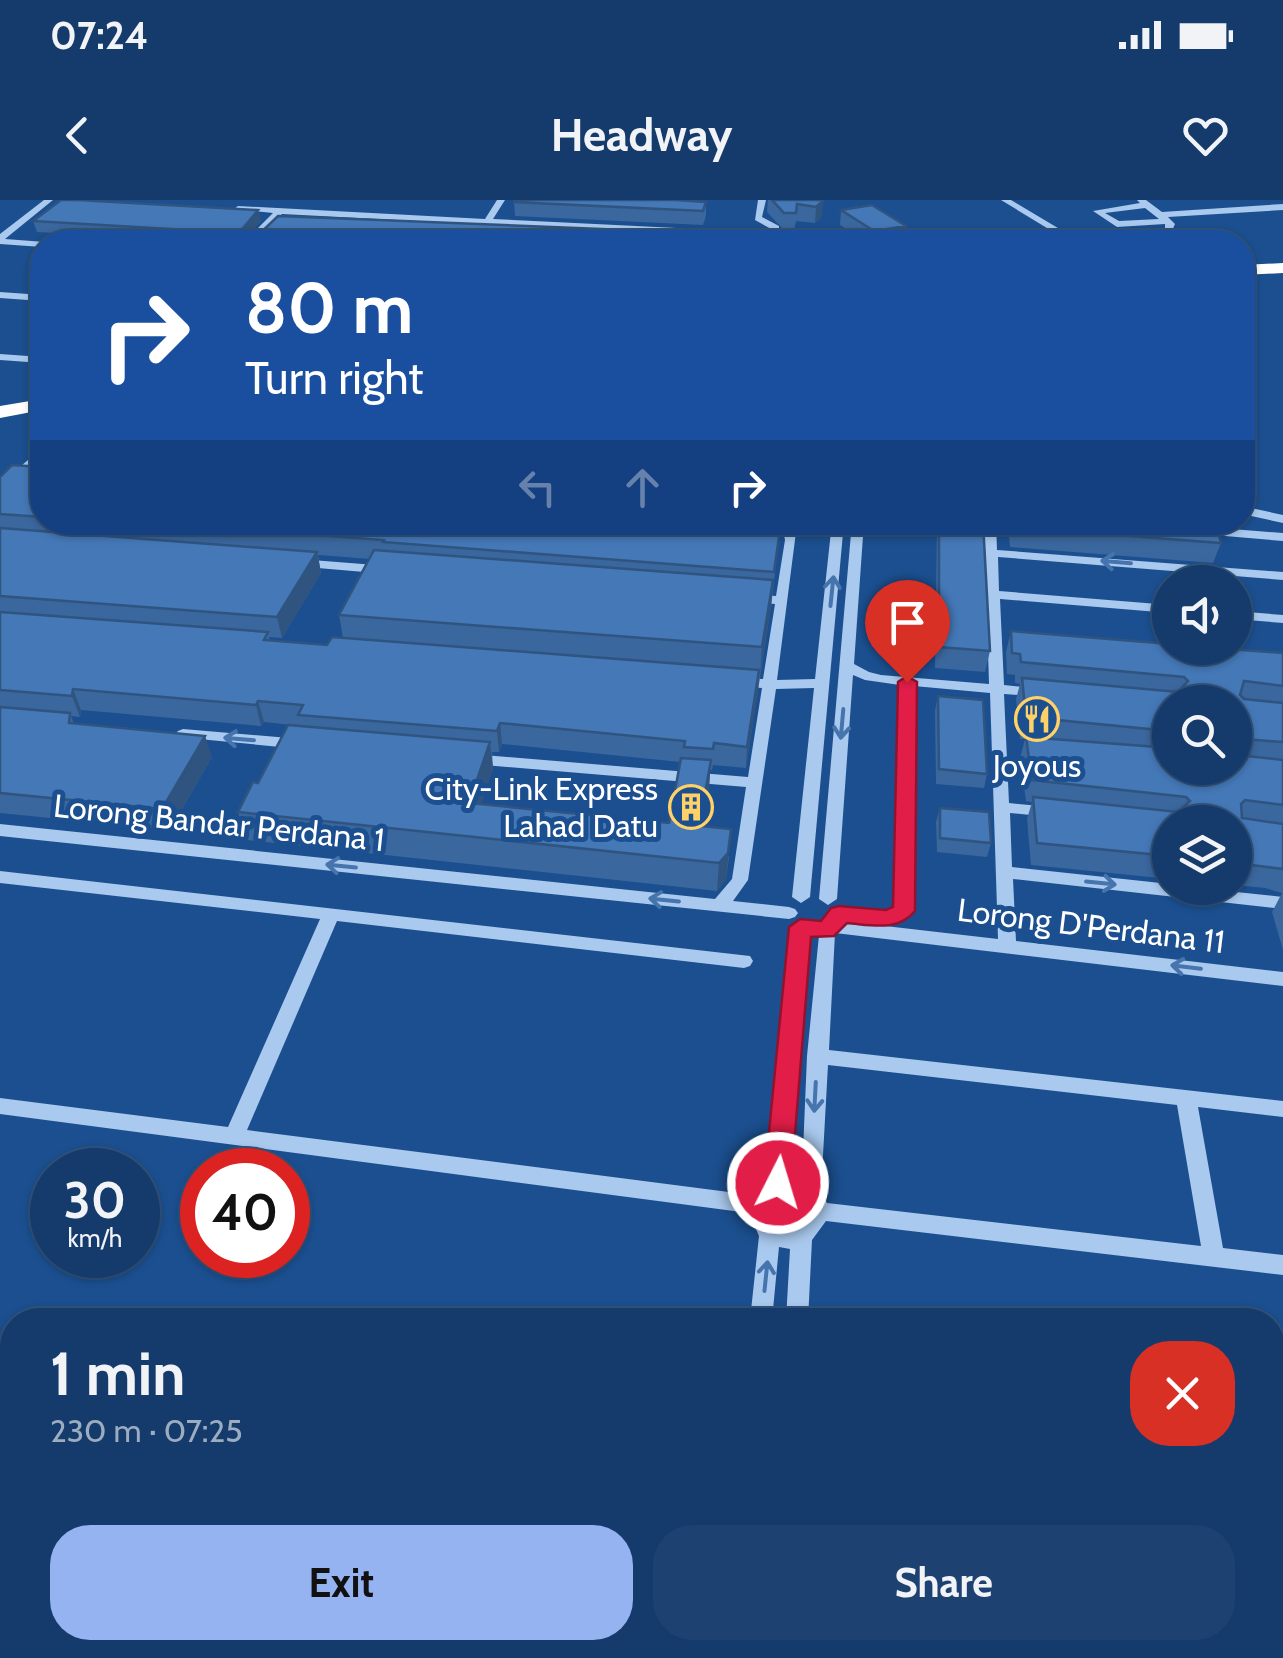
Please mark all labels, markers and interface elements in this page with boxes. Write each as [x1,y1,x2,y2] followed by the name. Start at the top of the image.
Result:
[50,12,148,59] text: 07:24
[50,108,105,163] icon: back
[551,108,732,162] text: Headway
[1178,108,1233,163] icon: heart
[245,265,413,351] text: 80 m
[80,270,210,400] icon: right
[245,351,424,405] text: Turn right
[510,460,565,515] icon: left
[615,460,670,515] icon: ahead
[720,460,775,515] icon: right
[1100,553,1133,572] one-way arrow
[1152,565,1252,905] map controls
[1152,565,1252,665] button: sound
[822,575,841,607] one-way arrow
[865,580,950,683] pin
[880,595,935,650] icon: arrive
[1152,685,1252,785] button: search
[1014,696,1060,742] restaurant icon: Joyous
[833,708,852,740] one-way arrow
[224,730,256,749] one-way arrow
[992,746,1081,785] place label: Joyous
[424,769,658,845] place label: City-Link Express Lahad Datu
[668,784,714,830] building icon: City-Link Express Lahad Datu
[52,786,386,859] street label: Lorong Bandar Perdana 1
[1152,805,1252,905] button: layers
[325,856,357,875] one-way arrow
[1084,874,1116,893] one-way arrow
[648,890,680,909] one-way arrow
[955,890,1227,961] street label: Lorong D'Perdana 11
[1171,957,1203,976] one-way arrow
[805,1081,824,1113] one-way arrow
[726,1131,830,1235] position arrow
[180,1148,310,1278] speed limit sign: 40
[64,1170,126,1231] text: 30
[68,1223,122,1253] text: km/h
[756,1260,775,1292] one-way arrow
[50,1337,185,1410] text: 1 min
[1130,1341,1235,1446] button: close
[50,1411,243,1450] text: 230 m · 07:25
[50,1525,633,1640] button: Exit
[653,1525,1235,1640] button: Share

